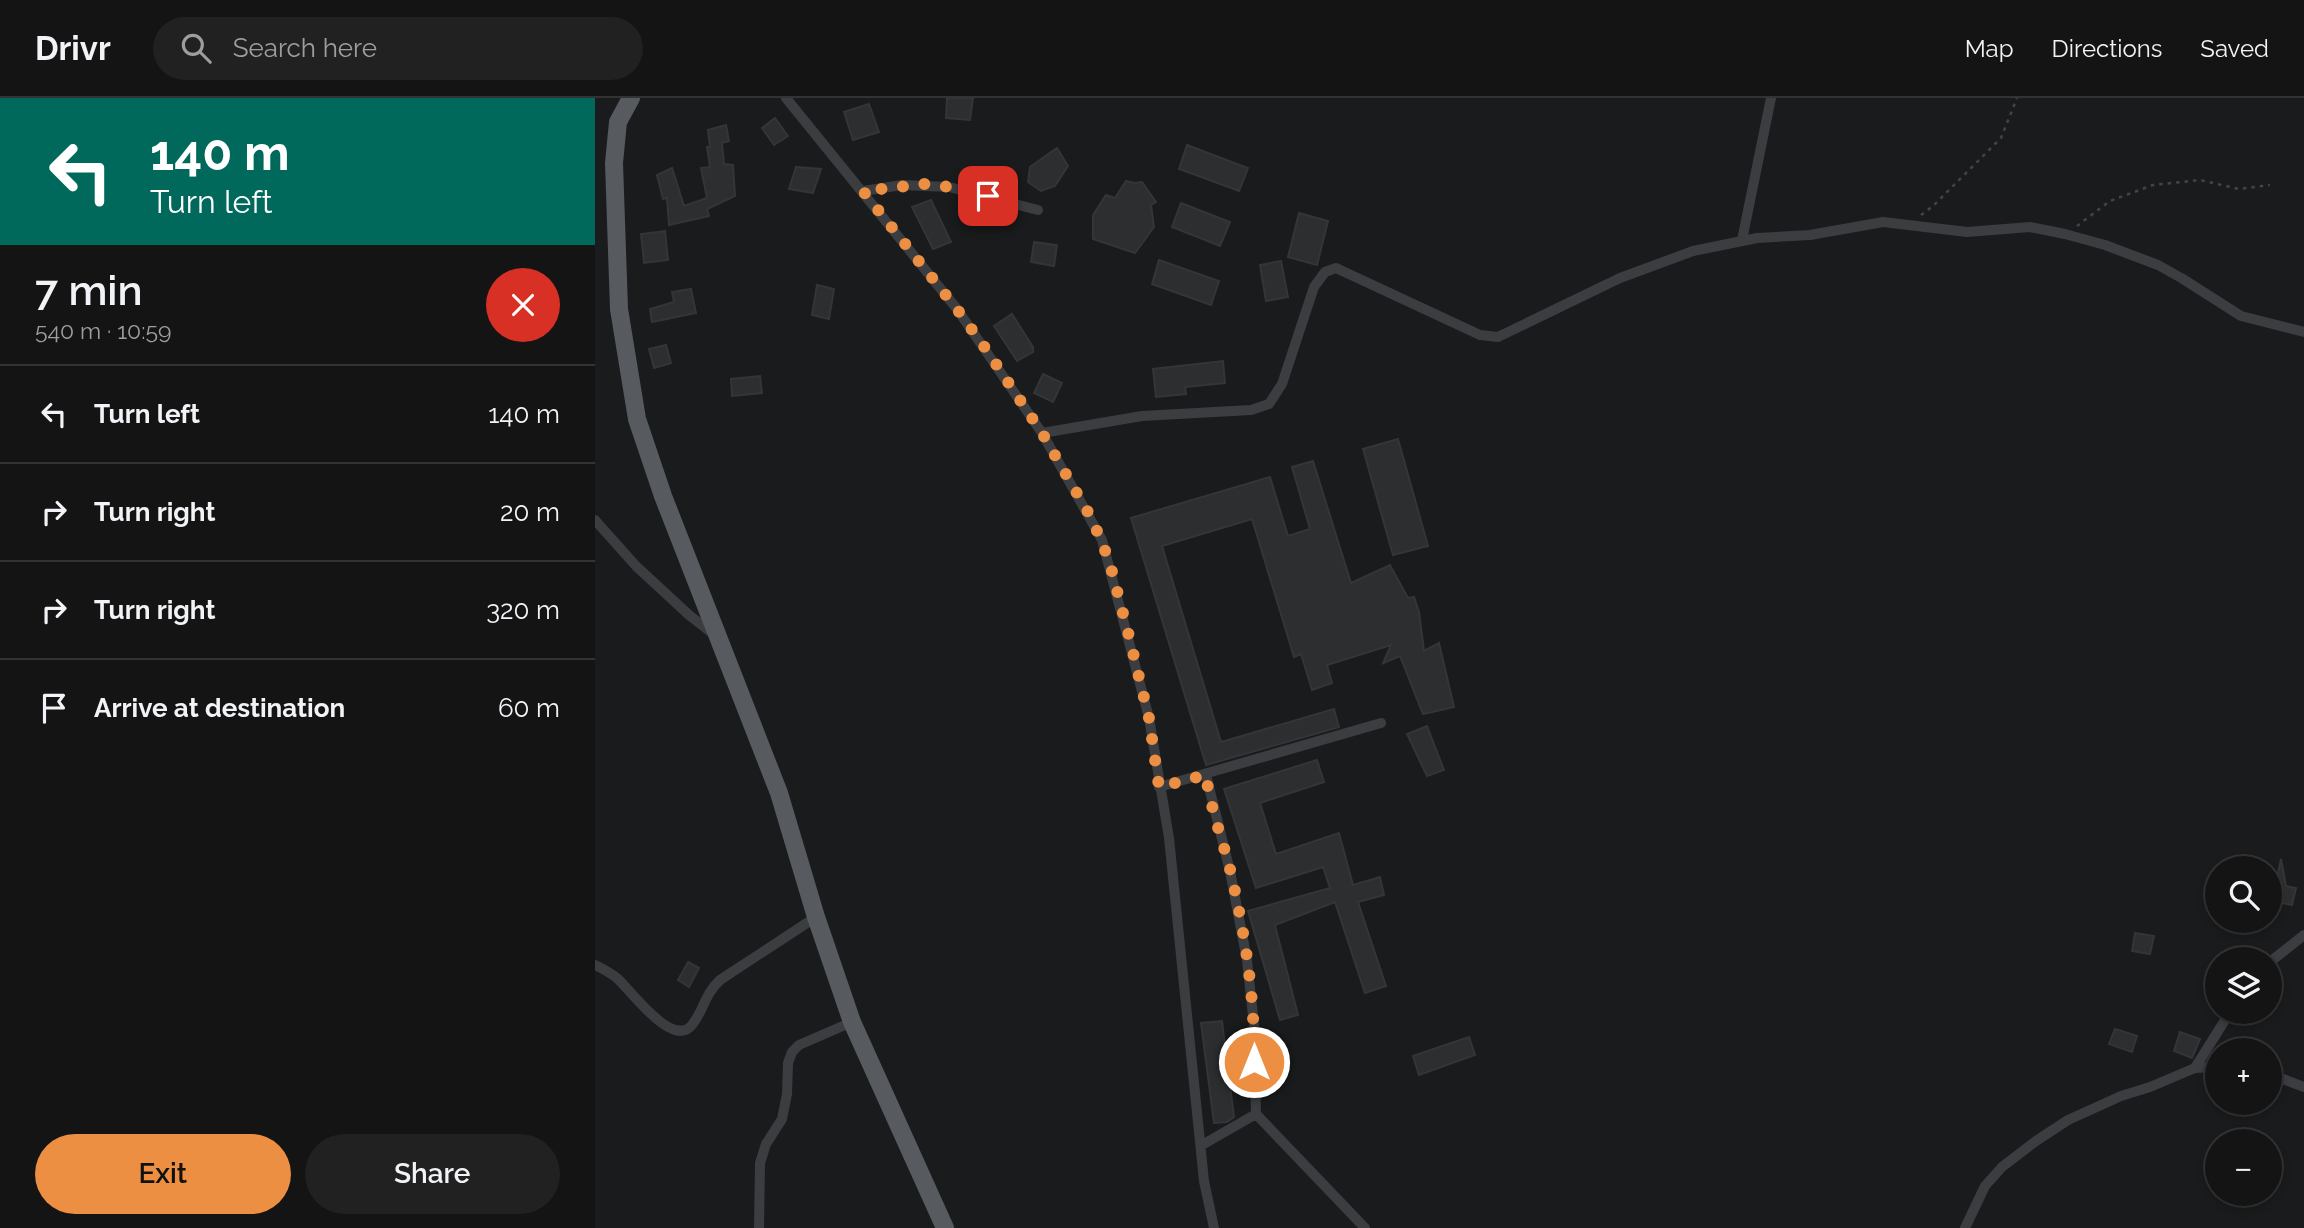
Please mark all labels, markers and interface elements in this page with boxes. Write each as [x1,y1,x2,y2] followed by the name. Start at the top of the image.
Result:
[153,17,643,80] search box
[35,29,111,68] text: Drivr
[177,29,215,67] icon: search
[233,33,377,63] text: Search here
[1965,34,2014,63] text: Map
[2052,34,2162,63] text: Directions
[2200,34,2269,63] text: Saved
[150,124,290,181] text: 140 m
[35,126,126,217] icon: left
[958,166,1018,226] pin
[969,177,1007,215] icon: arrive
[150,183,272,220] text: Turn left
[35,266,143,315] text: 7 min
[486,268,560,342] button: close
[35,317,172,344] text: 540 m · 10:59
[35,395,73,433] icon: left
[94,399,200,429] text: Turn left
[488,399,560,429] text: 140 m
[35,493,73,531] icon: right
[94,497,215,527] text: Turn right
[500,497,560,527] text: 20 m
[35,591,73,629] icon: right
[94,595,215,625] text: Turn right
[486,595,560,625] text: 320 m
[35,689,73,727] icon: arrive
[94,693,345,723] text: Arrive at destination
[498,693,560,723] text: 60 m
[2205,856,2282,1206] map controls
[2205,856,2282,933] button: search
[2205,947,2282,1024] button: layers
[1217,1025,1291,1099] position arrow
[2205,1038,2282,1115] button: +
[2205,1129,2282,1206] button: −
[35,1134,291,1214] button: Exit
[305,1134,560,1214] button: Share

